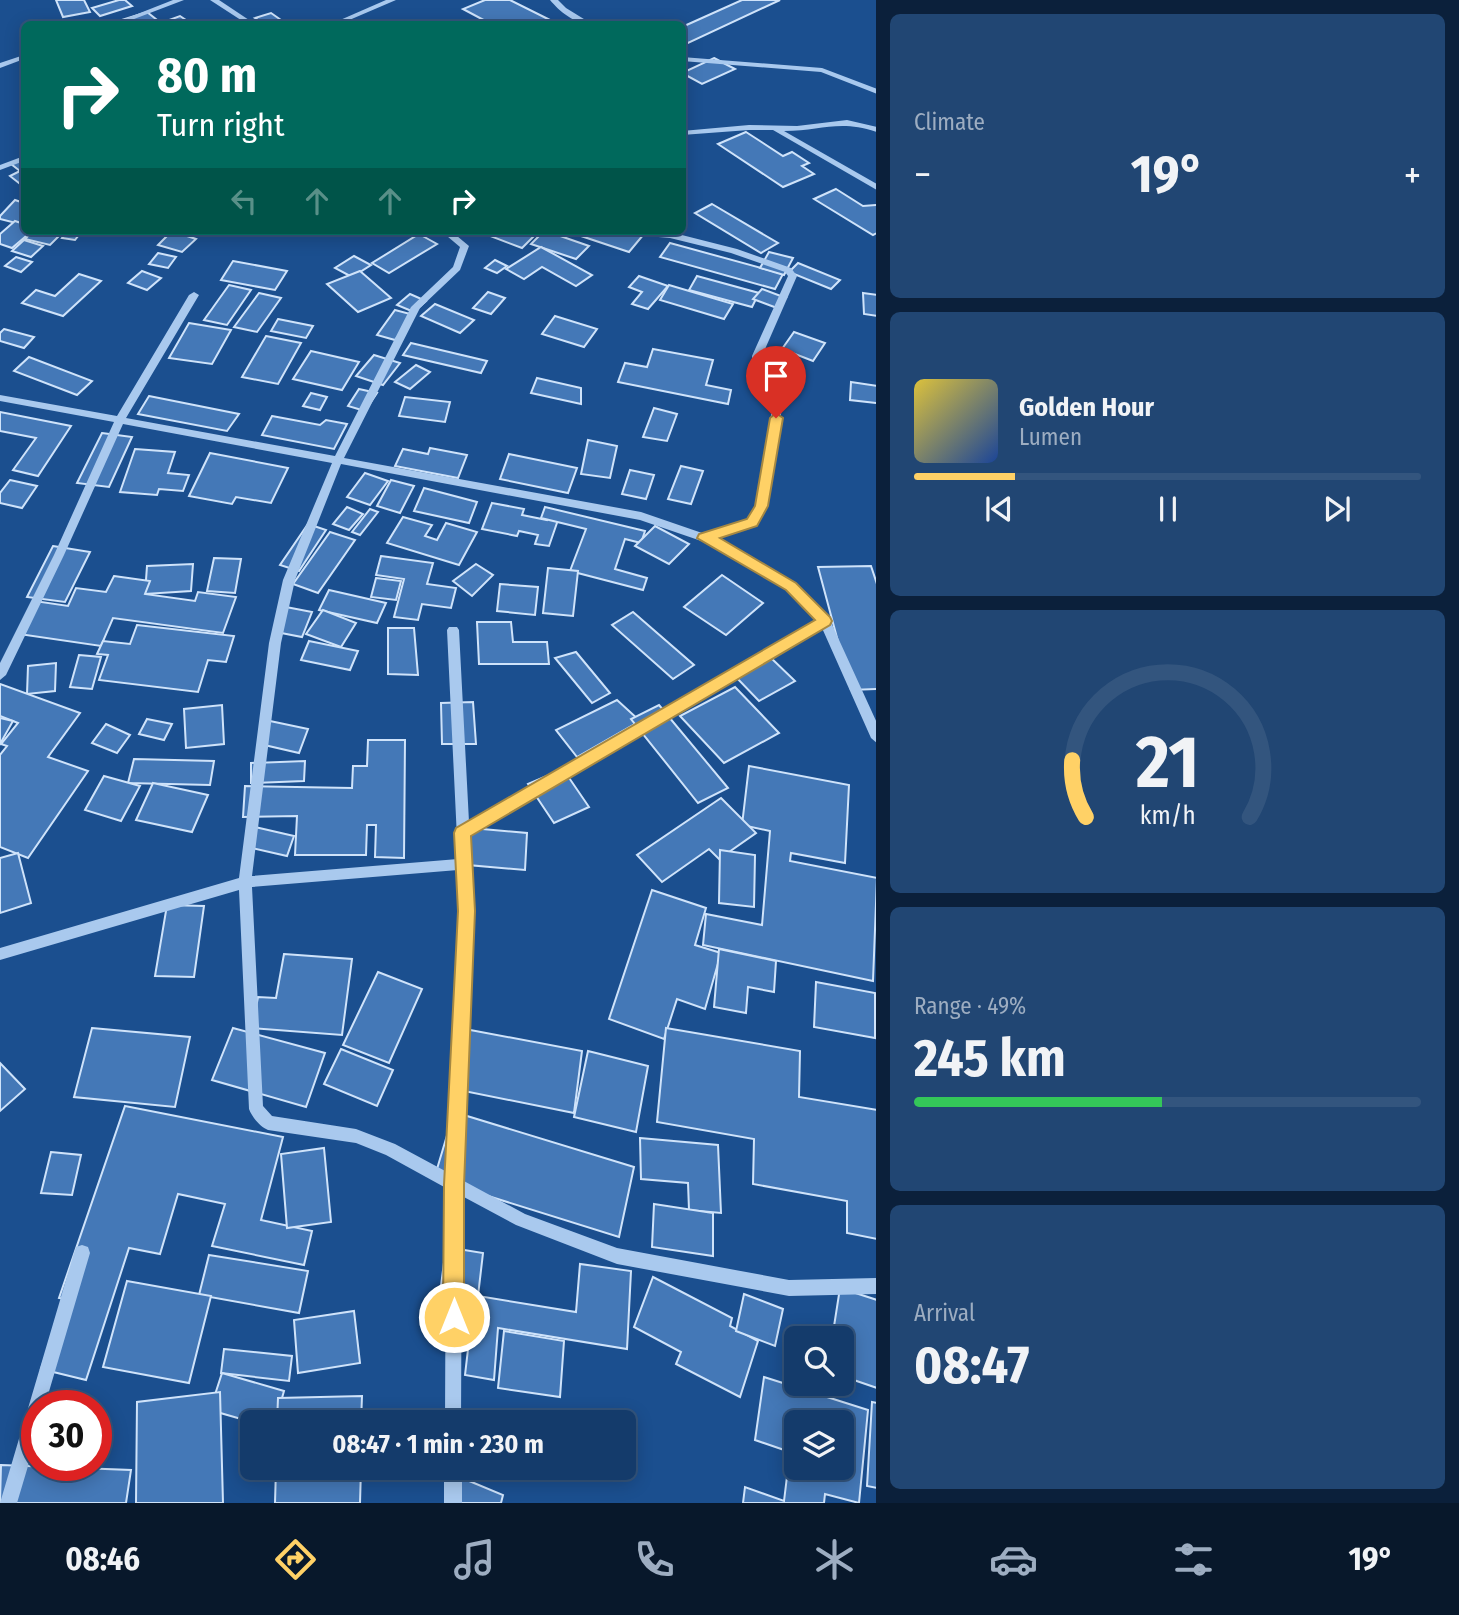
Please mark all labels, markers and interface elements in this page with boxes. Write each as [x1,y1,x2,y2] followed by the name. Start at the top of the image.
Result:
[157,46,257,105] text: 80 m
[42,49,133,140] icon: right
[157,106,284,144] text: Turn right
[914,108,985,136] text: Climate
[1131,143,1204,206] text: 19°
[914,152,931,198] text: −
[1404,152,1421,198] text: +
[225,182,263,220] icon: left
[298,182,336,220] icon: ahead
[371,182,409,220] icon: ahead
[444,182,482,220] icon: right
[746,346,806,418] pin
[757,357,795,395] icon: arrive
[1019,392,1154,423] text: Golden Hour
[1019,423,1082,451] text: Lumen
[980,490,1018,528] icon: previous
[1149,490,1187,528] icon: pause
[1318,490,1356,528] icon: next
[1135,720,1199,807] text: 21
[1140,801,1195,831] text: km/h
[914,992,1026,1020] text: Range · 49%
[914,1027,1066,1090] text: 245 km
[417,1280,491,1354] position arrow
[914,1299,975,1327] text: Arrival
[784,1326,854,1480] map controls
[784,1326,854,1396] button: search
[914,1334,1029,1397] text: 08:47
[21,1390,112,1481] speed limit sign: 30
[784,1410,854,1480] button: layers
[332,1429,544,1460] text: 08:47 · 1 min · 230 m
[271,1535,320,1584] icon: directions
[450,1535,499,1584] icon: music
[630,1535,679,1584] icon: phone
[810,1535,859,1584] icon: climate
[989,1535,1038,1584] icon: car
[1169,1535,1218,1584] icon: filters
[65,1540,140,1578] text: 08:46
[1349,1540,1394,1578] text: 19°

